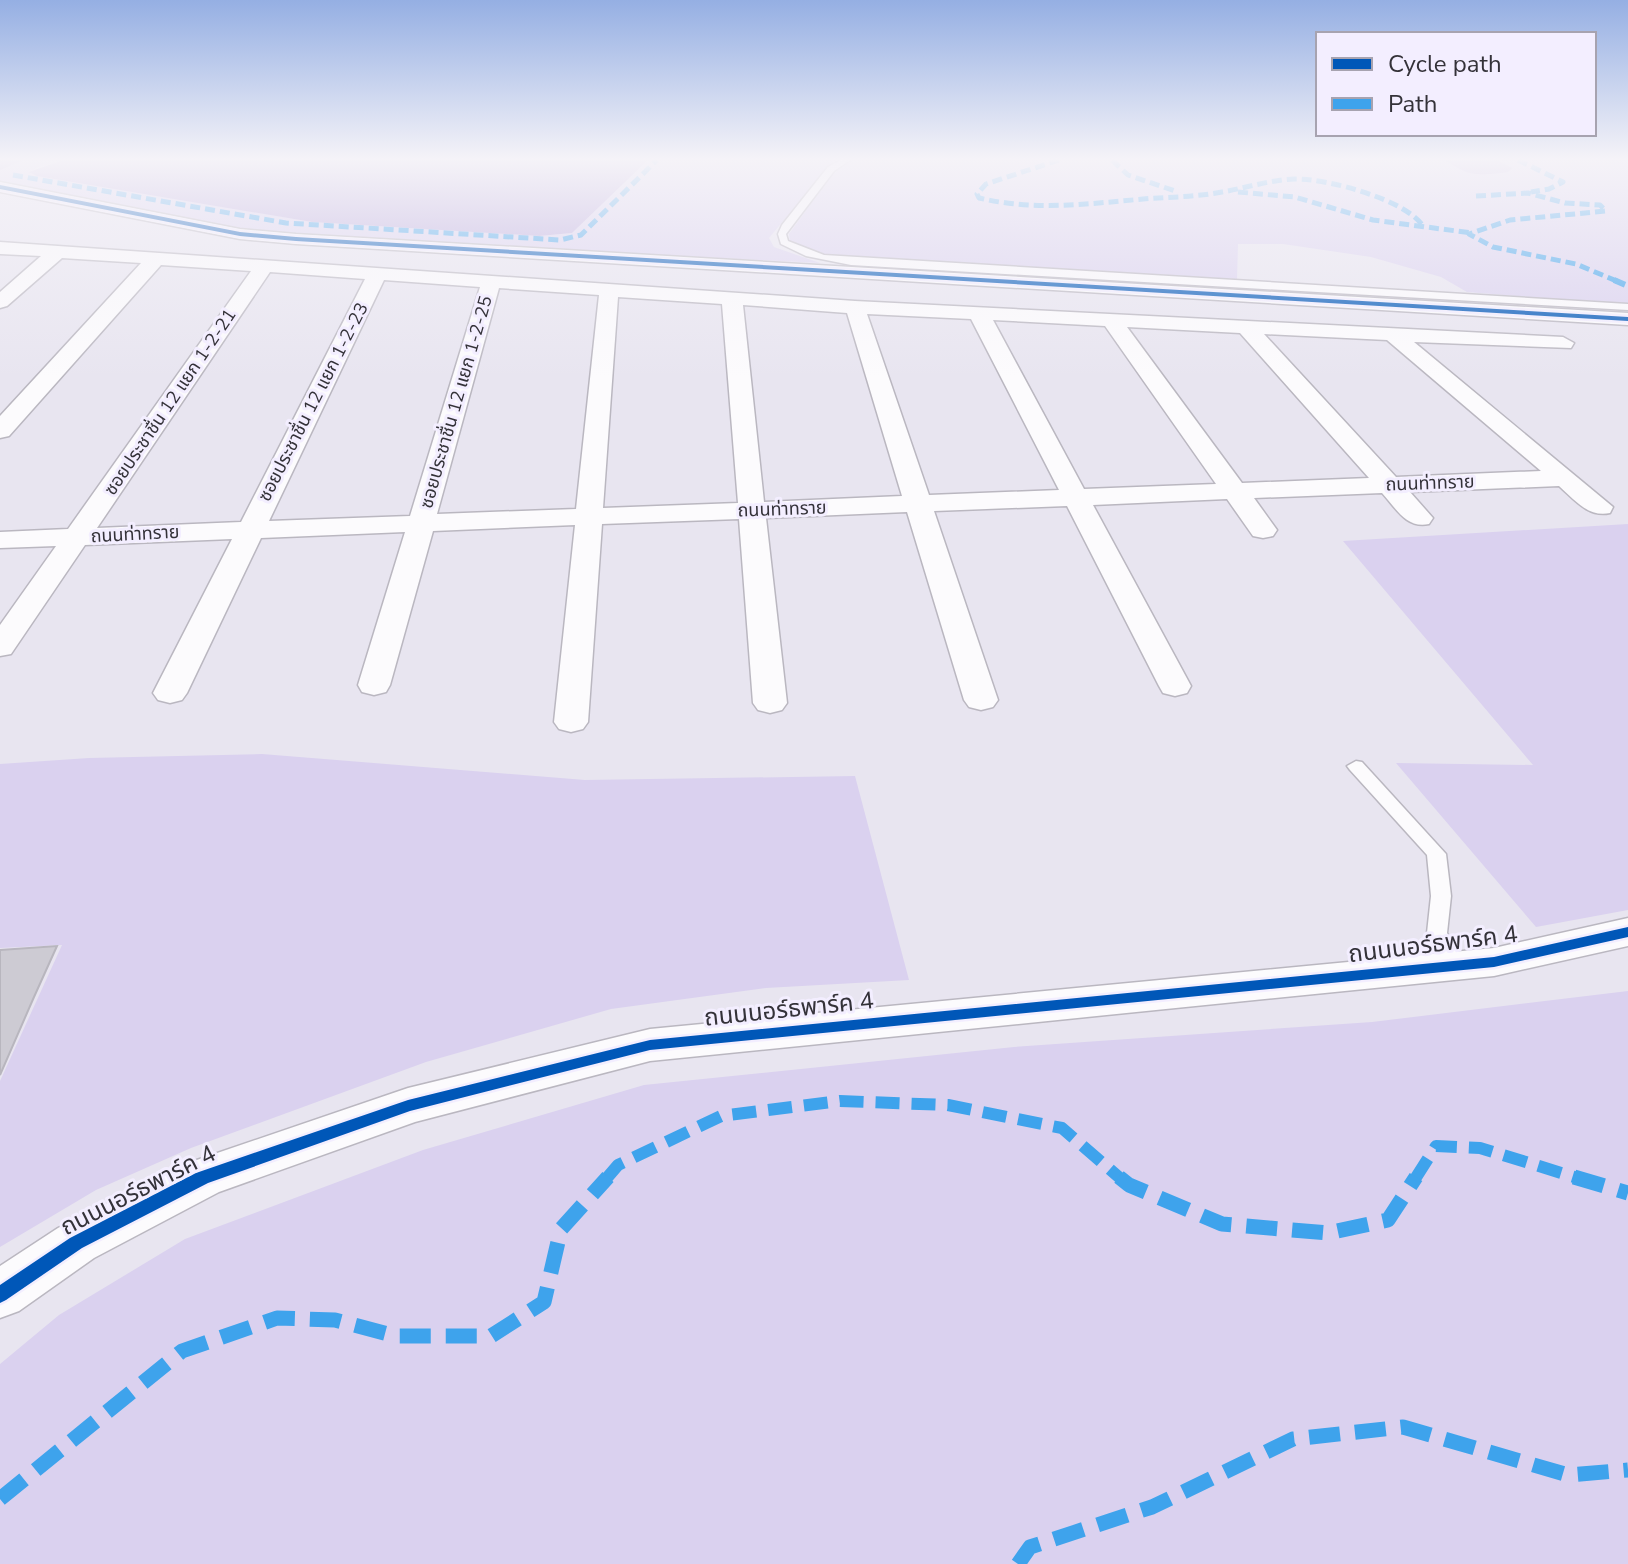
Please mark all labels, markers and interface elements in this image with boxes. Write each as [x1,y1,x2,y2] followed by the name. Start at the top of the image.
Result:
[1316,32,1596,136] legend
[1388,48,1502,80] text: Cycle path
[1388,88,1437,120] text: Path
[413,293,498,511] street label: ซอยประชาชื่น 12 แยก 1-2-25
[251,298,374,505] street label: ซอยประชาชื่น 12 แยก 1-2-23
[98,304,241,500] street label: ซอยประชาชื่น 12 แยก 1-2-21
[1385,469,1475,497] street label: ถนนท่าทราย
[737,495,827,523] street label: ถนนท่าทราย
[90,520,180,548] street label: ถนนท่าทราย
[1346,918,1520,970] street label: ถนนนอร์ธพาร์ค 4
[703,984,875,1034] street label: ถนนนอร์ธพาร์ค 4
[55,1137,221,1243] street label: ถนนนอร์ธพาร์ค 4

